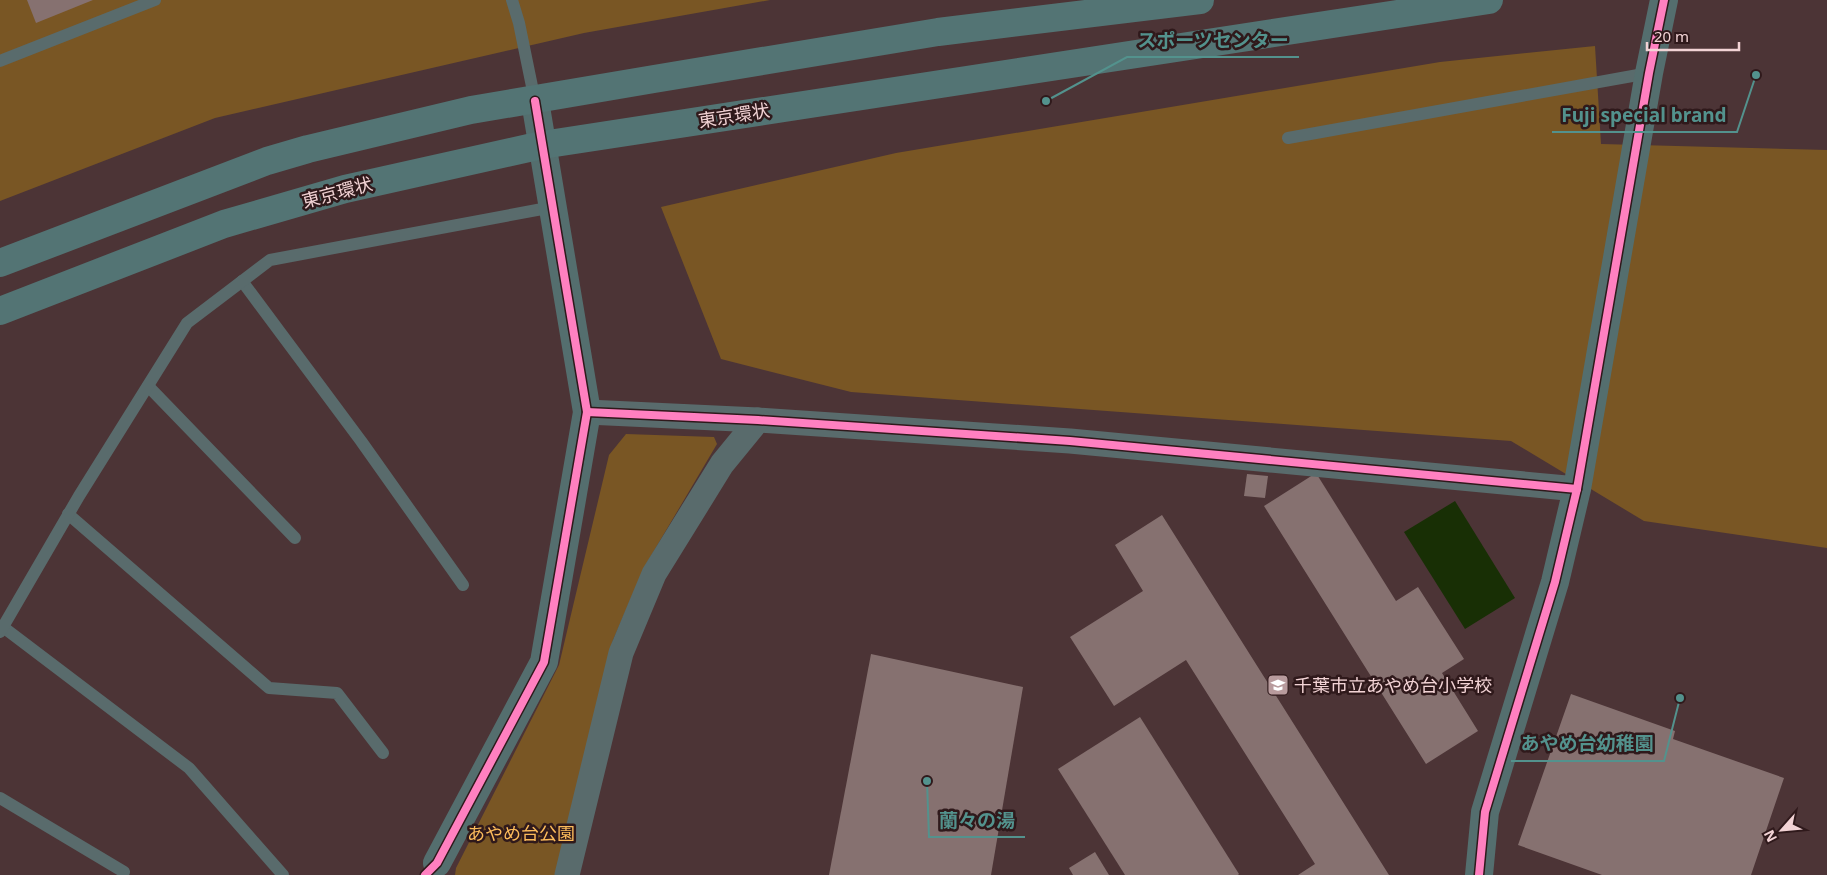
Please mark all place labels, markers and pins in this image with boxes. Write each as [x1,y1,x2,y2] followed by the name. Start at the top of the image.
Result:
[1127,23,1299,57] callout: スポーツセンター
[1552,98,1737,132] callout: Fuji special brand
[1266,673,1290,697] school or university icon: 千葉市立あやめ台小学校
[1294,673,1492,697] place label: 千葉市立あやめ台小学校
[1511,727,1664,761] callout: あやめ台幼稚園
[929,803,1025,837] callout: 蘭々の湯

